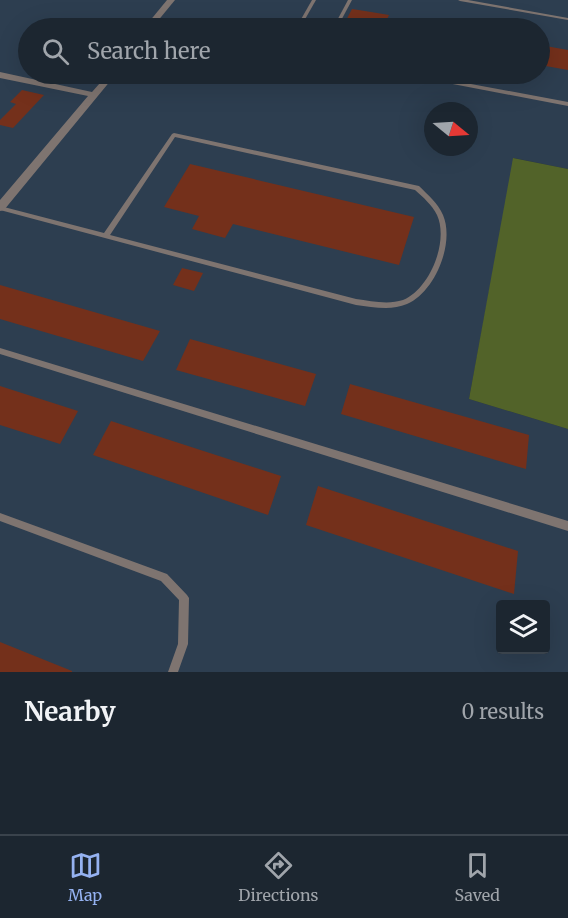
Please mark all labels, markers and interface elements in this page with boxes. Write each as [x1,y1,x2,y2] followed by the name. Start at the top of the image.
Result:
[18,18,550,84] search box
[39,35,72,68] icon: search
[87,37,210,65] text: Search here
[424,102,478,156] north arrow
[496,600,550,654] map controls
[496,600,550,654] button: layers
[24,695,116,728] text: Nearby
[461,699,544,724] text: 0 results
[68,849,102,905] tab: Map
[238,849,318,905] tab: Directions
[455,849,500,905] tab: Saved

